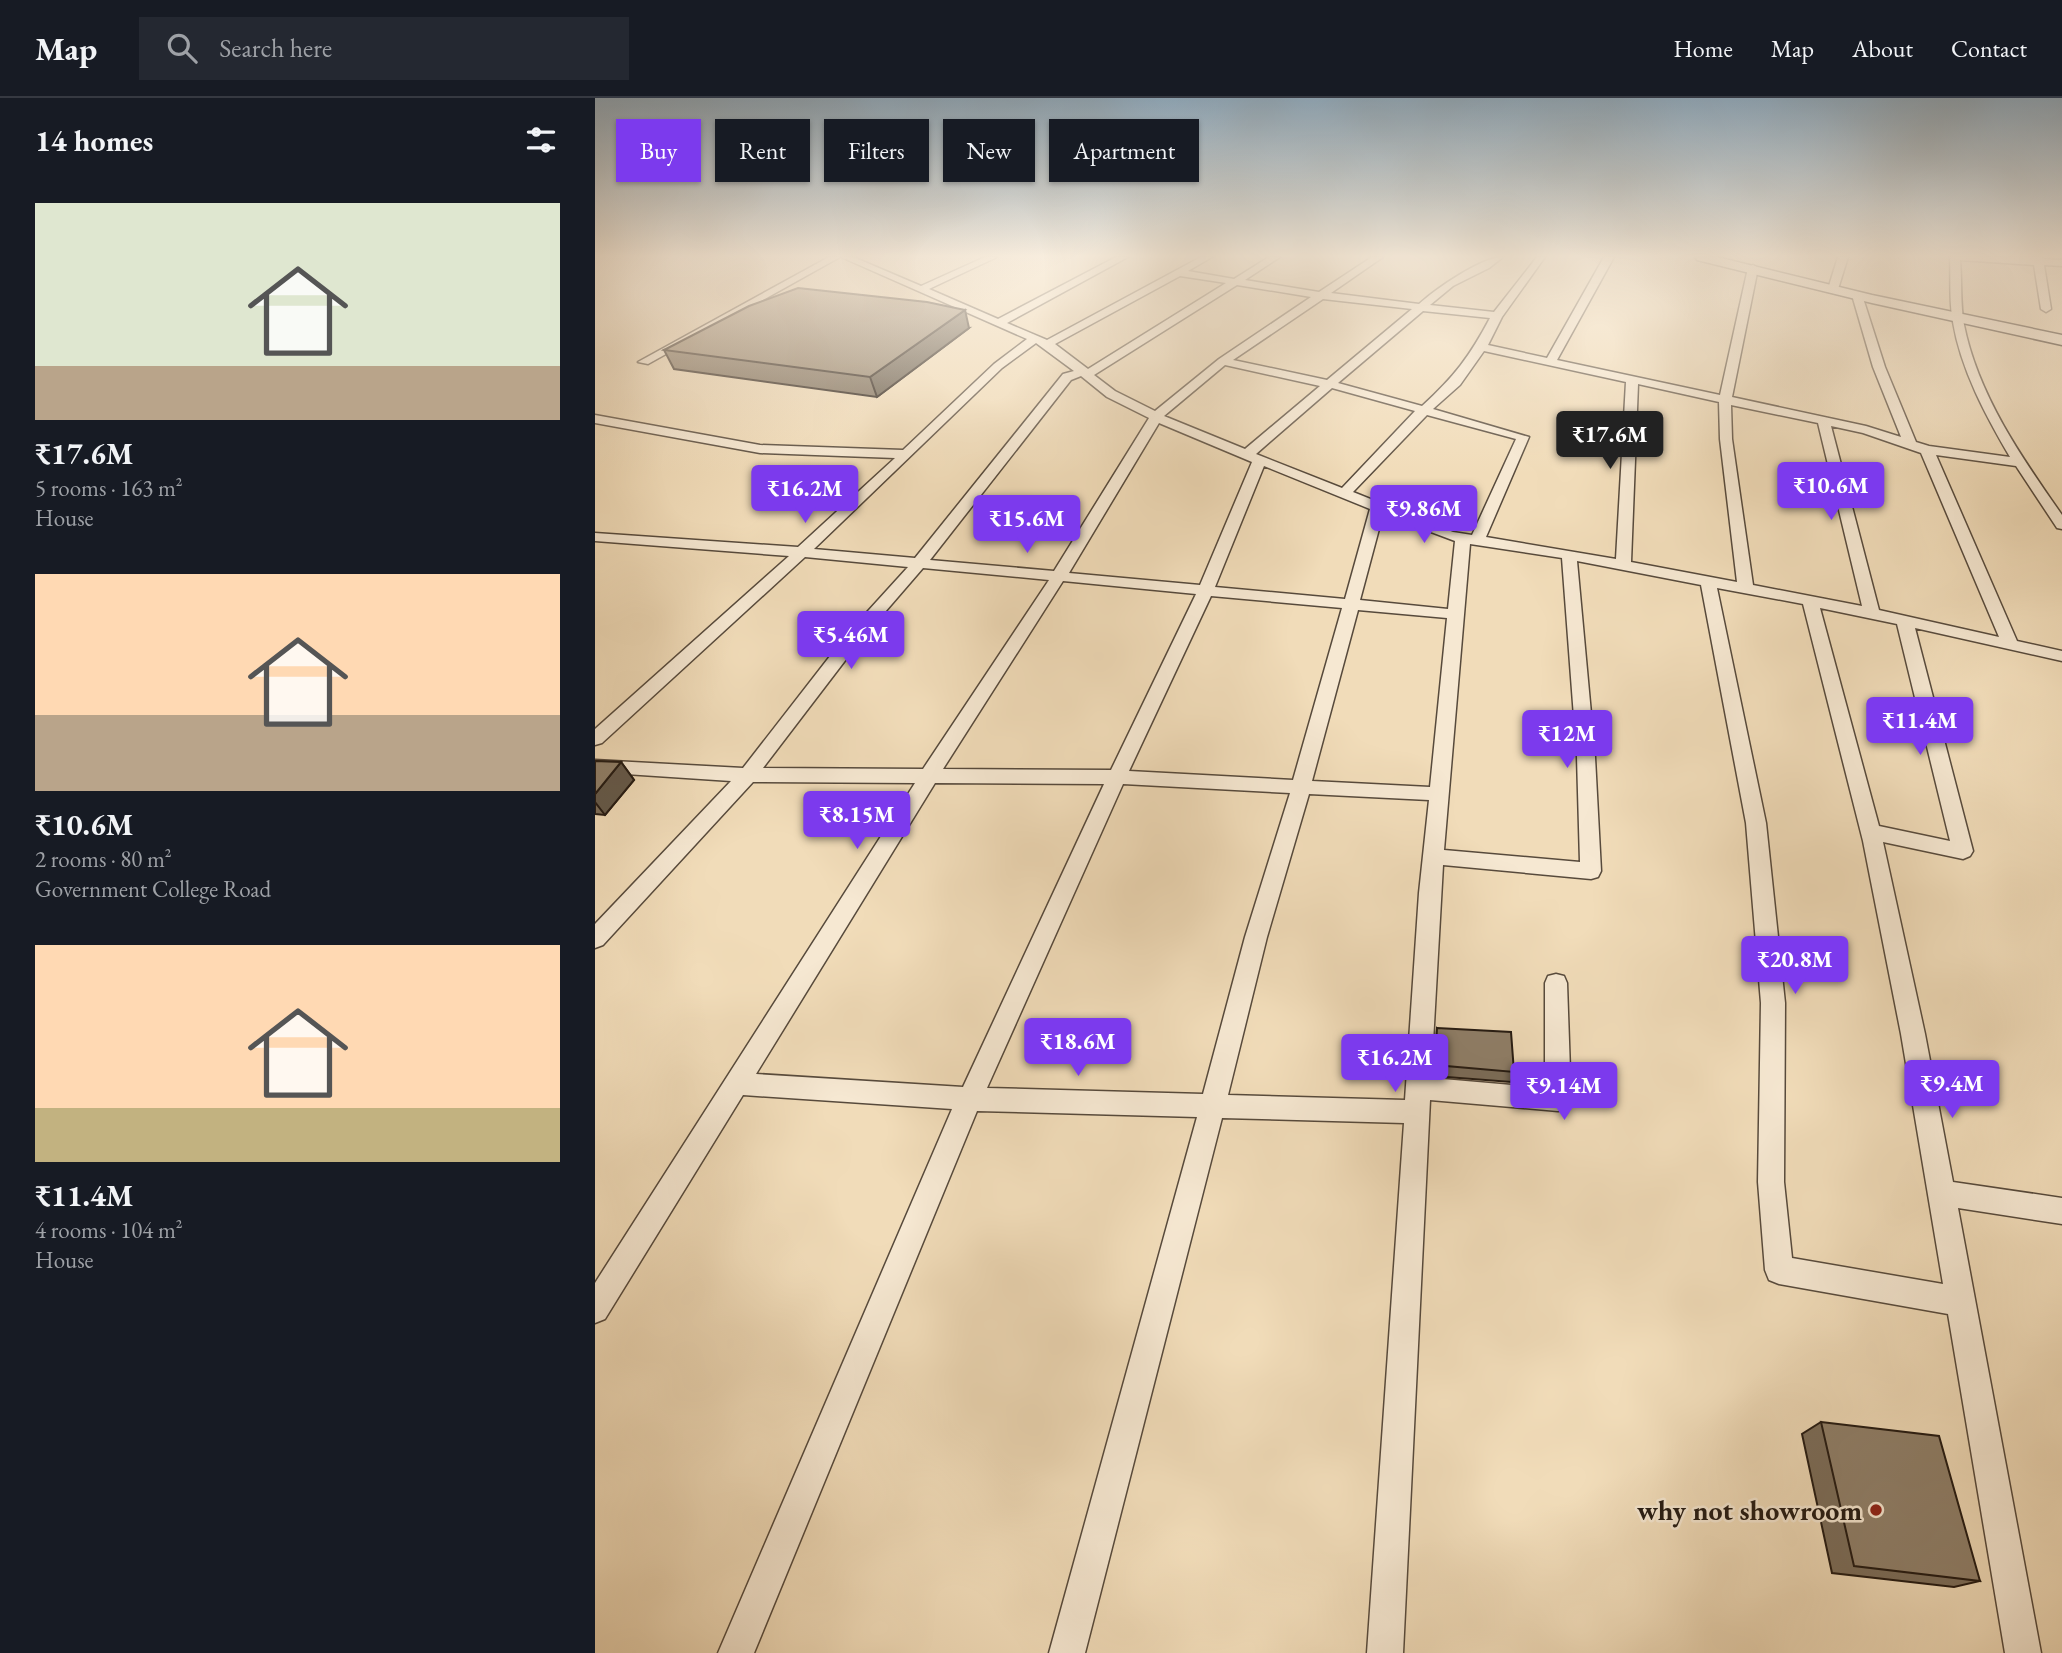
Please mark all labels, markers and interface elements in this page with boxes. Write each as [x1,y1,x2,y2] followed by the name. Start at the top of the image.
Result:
[139,17,629,80] search box
[35,27,97,70] text: Map
[163,29,201,67] icon: search
[219,31,332,65] text: Search here
[1673,33,1733,64] text: Home
[1771,33,1814,64] text: Map
[1852,33,1913,64] text: About
[1951,33,2027,64] text: Contact
[616,119,701,182] chip: Buy
[715,119,810,182] chip: Rent
[824,119,929,182] chip: Filters
[943,119,1035,182] chip: New
[1049,119,1199,182] chip: Apartment
[35,121,153,160] text: 14 homes
[522,121,560,159] icon: filters
[235,248,361,374] icon: home
[1553,412,1667,471] pin: ₹17.6M
[1572,419,1648,449] text: ₹17.6M
[35,434,133,473] text: ₹17.6M
[1774,462,1888,522] pin: ₹10.6M
[748,466,862,525] pin: ₹16.2M
[1793,470,1869,500] text: ₹10.6M
[35,473,183,503] text: 5 rooms · 163 m²
[767,473,843,503] text: ₹16.2M
[1367,486,1481,545] pin: ₹9.86M
[1386,493,1462,523] text: ₹9.86M
[970,496,1084,555] pin: ₹15.6M
[35,503,94,533] text: House
[989,503,1065,533] text: ₹15.6M
[794,612,908,671] pin: ₹5.46M
[235,619,361,745] icon: home
[813,619,889,649] text: ₹5.46M
[1863,698,1977,757] pin: ₹11.4M
[1882,705,1958,735] text: ₹11.4M
[1526,710,1608,770] pin: ₹12M
[1538,718,1596,748] text: ₹12M
[800,792,914,851] pin: ₹8.15M
[819,799,895,829] text: ₹8.15M
[35,805,133,844] text: ₹10.6M
[35,844,172,874] text: 2 rooms · 80 m²
[35,874,271,904] text: Government College Road
[1738,936,1852,996] pin: ₹20.8M
[1757,944,1833,974] text: ₹20.8M
[235,990,361,1116] icon: home
[1021,1018,1135,1078] pin: ₹18.6M
[1040,1026,1116,1056] text: ₹18.6M
[1338,1034,1452,1094] pin: ₹16.2M
[1357,1042,1433,1072] text: ₹16.2M
[1903,1060,2001,1120] pin: ₹9.4M
[1507,1062,1621,1122] pin: ₹9.14M
[1920,1068,1984,1098] text: ₹9.4M
[1526,1070,1602,1100] text: ₹9.14M
[35,1176,133,1215] text: ₹11.4M
[35,1215,183,1245] text: 4 rooms · 104 m²
[35,1245,94,1275] text: House
[1637,1492,1862,1528] place label: why not showroom
[1868,1502,1884,1518] marker: why not showroom

